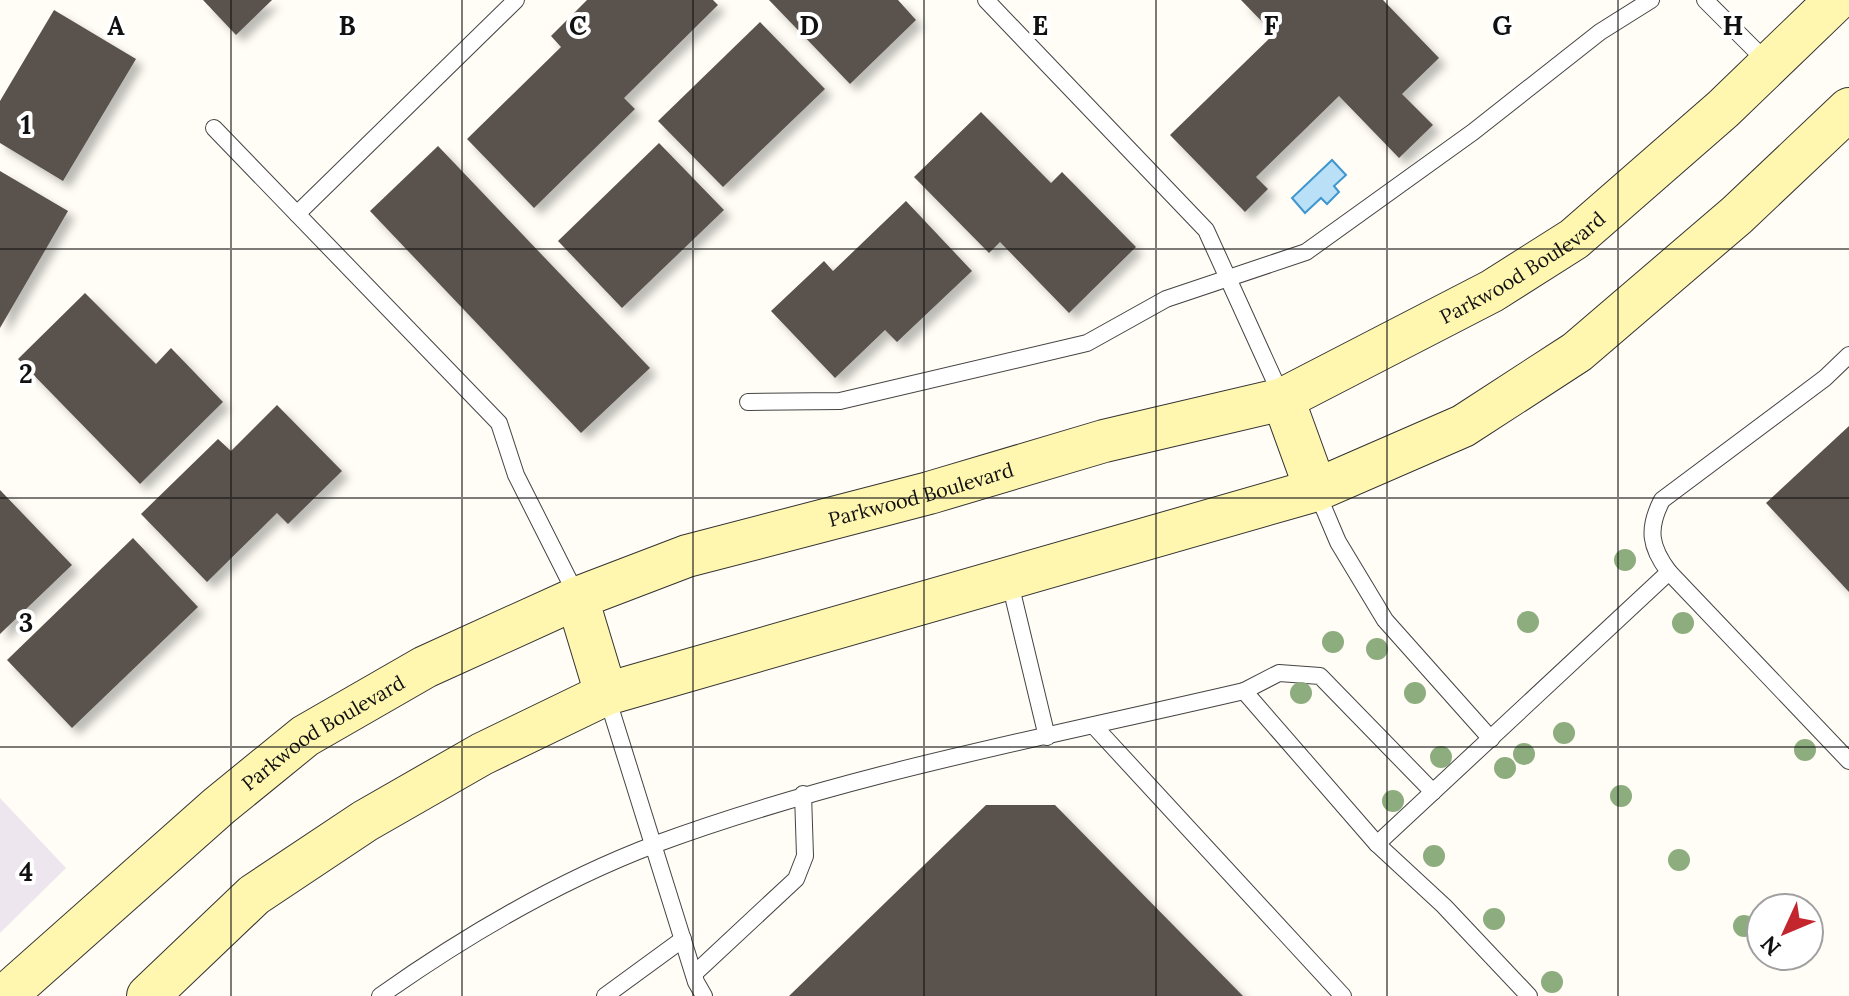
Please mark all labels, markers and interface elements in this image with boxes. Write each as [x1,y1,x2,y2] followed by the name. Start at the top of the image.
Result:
[107,9,125,42] text: A
[338,9,356,42] text: B
[569,9,587,42] text: C
[799,9,819,42] text: D
[1032,9,1048,42] text: E
[1264,9,1279,42] text: F
[1492,9,1512,42] text: G
[1723,9,1743,42] text: H
[21,108,31,141] text: 1
[1435,206,1610,328] street label: Parkwood Boulevard
[19,357,33,390] text: 2
[825,456,1016,531] street label: Parkwood Boulevard
[19,606,33,639] text: 3
[236,669,409,795] street label: Parkwood Boulevard
[19,855,33,888] text: 4
[1745,892,1825,972] north arrow
[1755,930,1787,962] text: N

